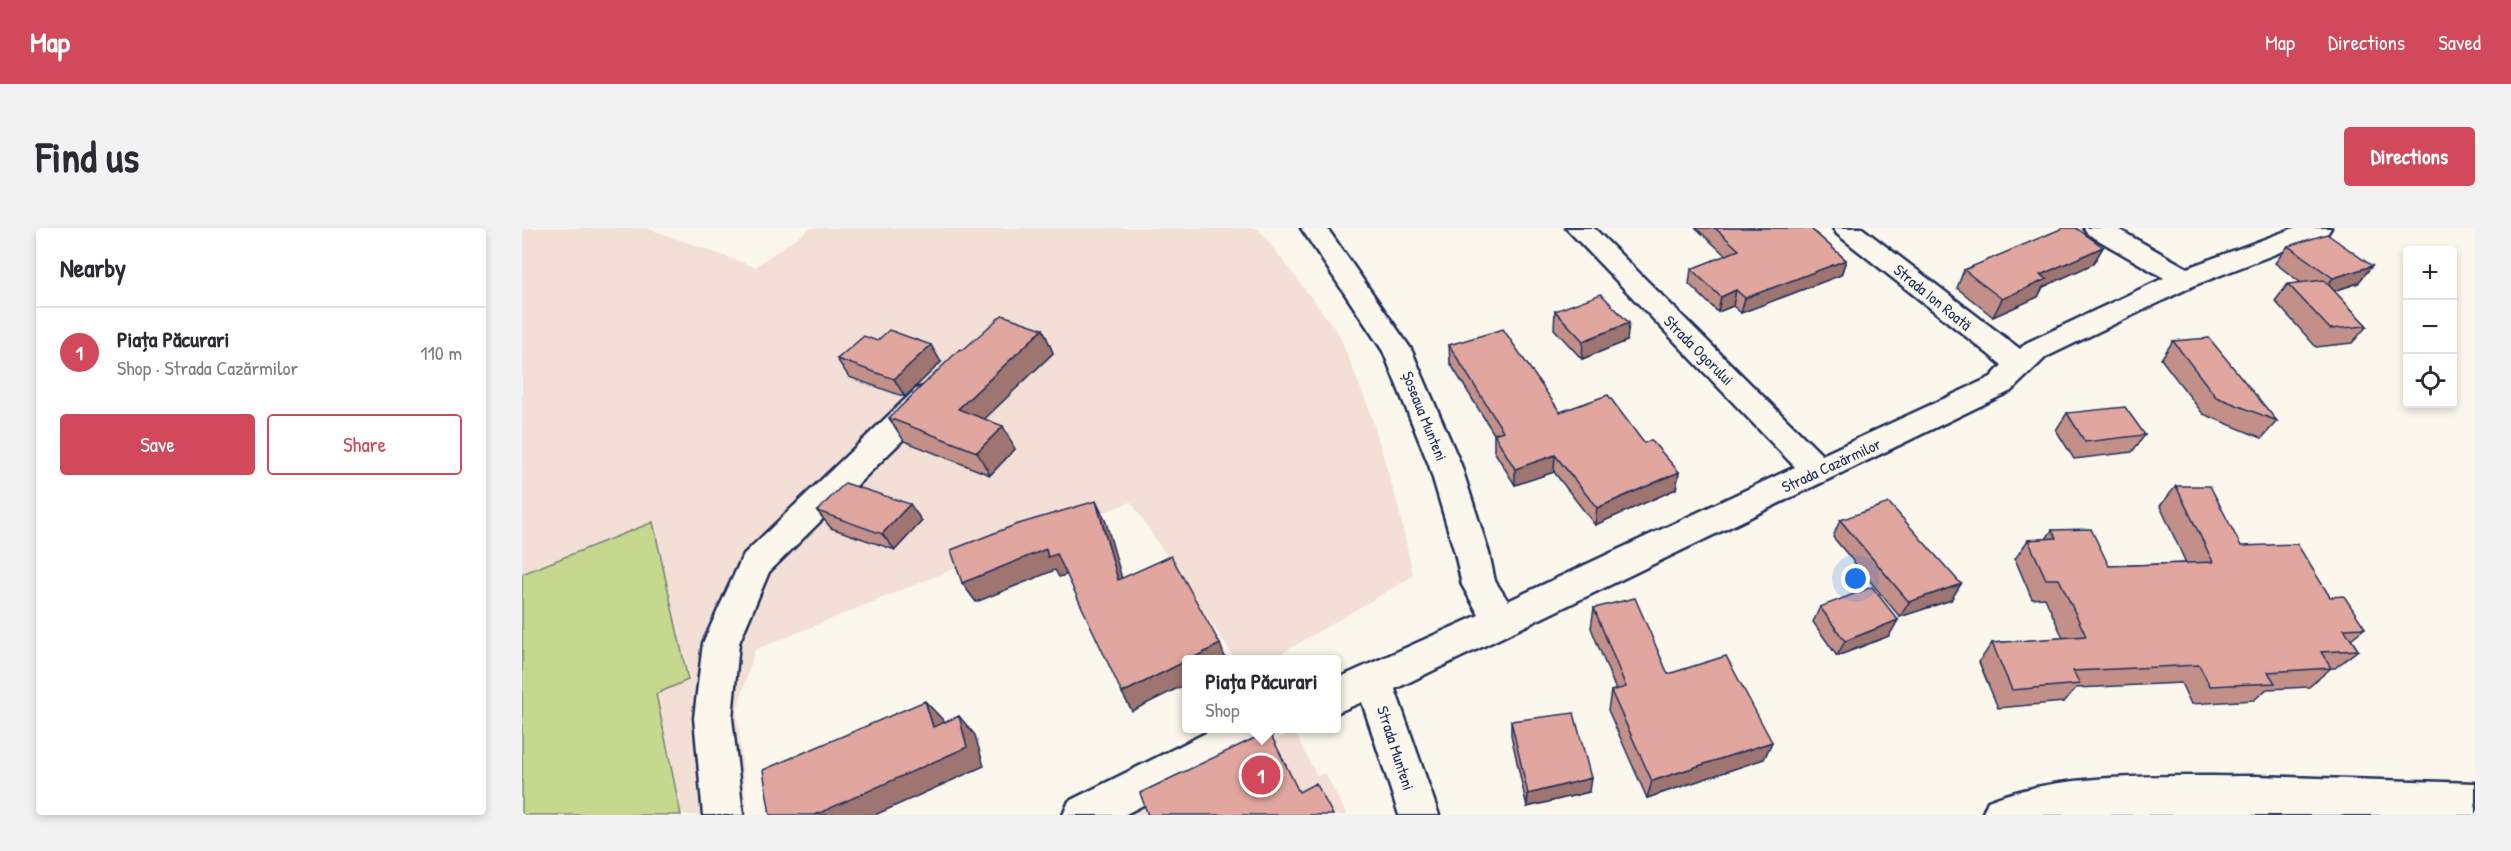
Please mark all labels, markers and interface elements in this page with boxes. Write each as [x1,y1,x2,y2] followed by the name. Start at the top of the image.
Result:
[30,23,70,61] text: Map
[2265,28,2295,57] text: Map
[2328,28,2405,57] text: Directions
[2438,28,2481,57] text: Saved
[2344,127,2475,186] button: Directions
[36,128,139,185] text: Find us
[2403,246,2457,408] map controls
[2403,246,2457,300] button: +
[60,250,126,285] text: Nearby
[1889,259,1977,335] street label: Strada Ion Roată
[2403,300,2457,354] button: −
[1659,310,1739,390] street label: Strada Ogorului
[117,324,229,354] text: Piața Păcurari
[76,339,83,366] text: 1
[420,339,462,366] text: 110 m
[117,354,298,381] text: Shop · Strada Cazărmilor
[2403,354,2457,408] button: locate
[1397,368,1453,464] street label: Șoseaua Munteni
[60,414,255,475] button: Save
[267,414,462,475] button: Share
[1778,432,1884,498] street label: Strada Cazărmilor
[1841,564,1870,593] your location
[1182,655,1341,733] popup
[1205,666,1318,696] text: Piața Păcurari
[1205,696,1239,723] text: Shop
[1372,703,1420,793] street label: Strada Munteni
[1242,752,1280,798] pin: 1

